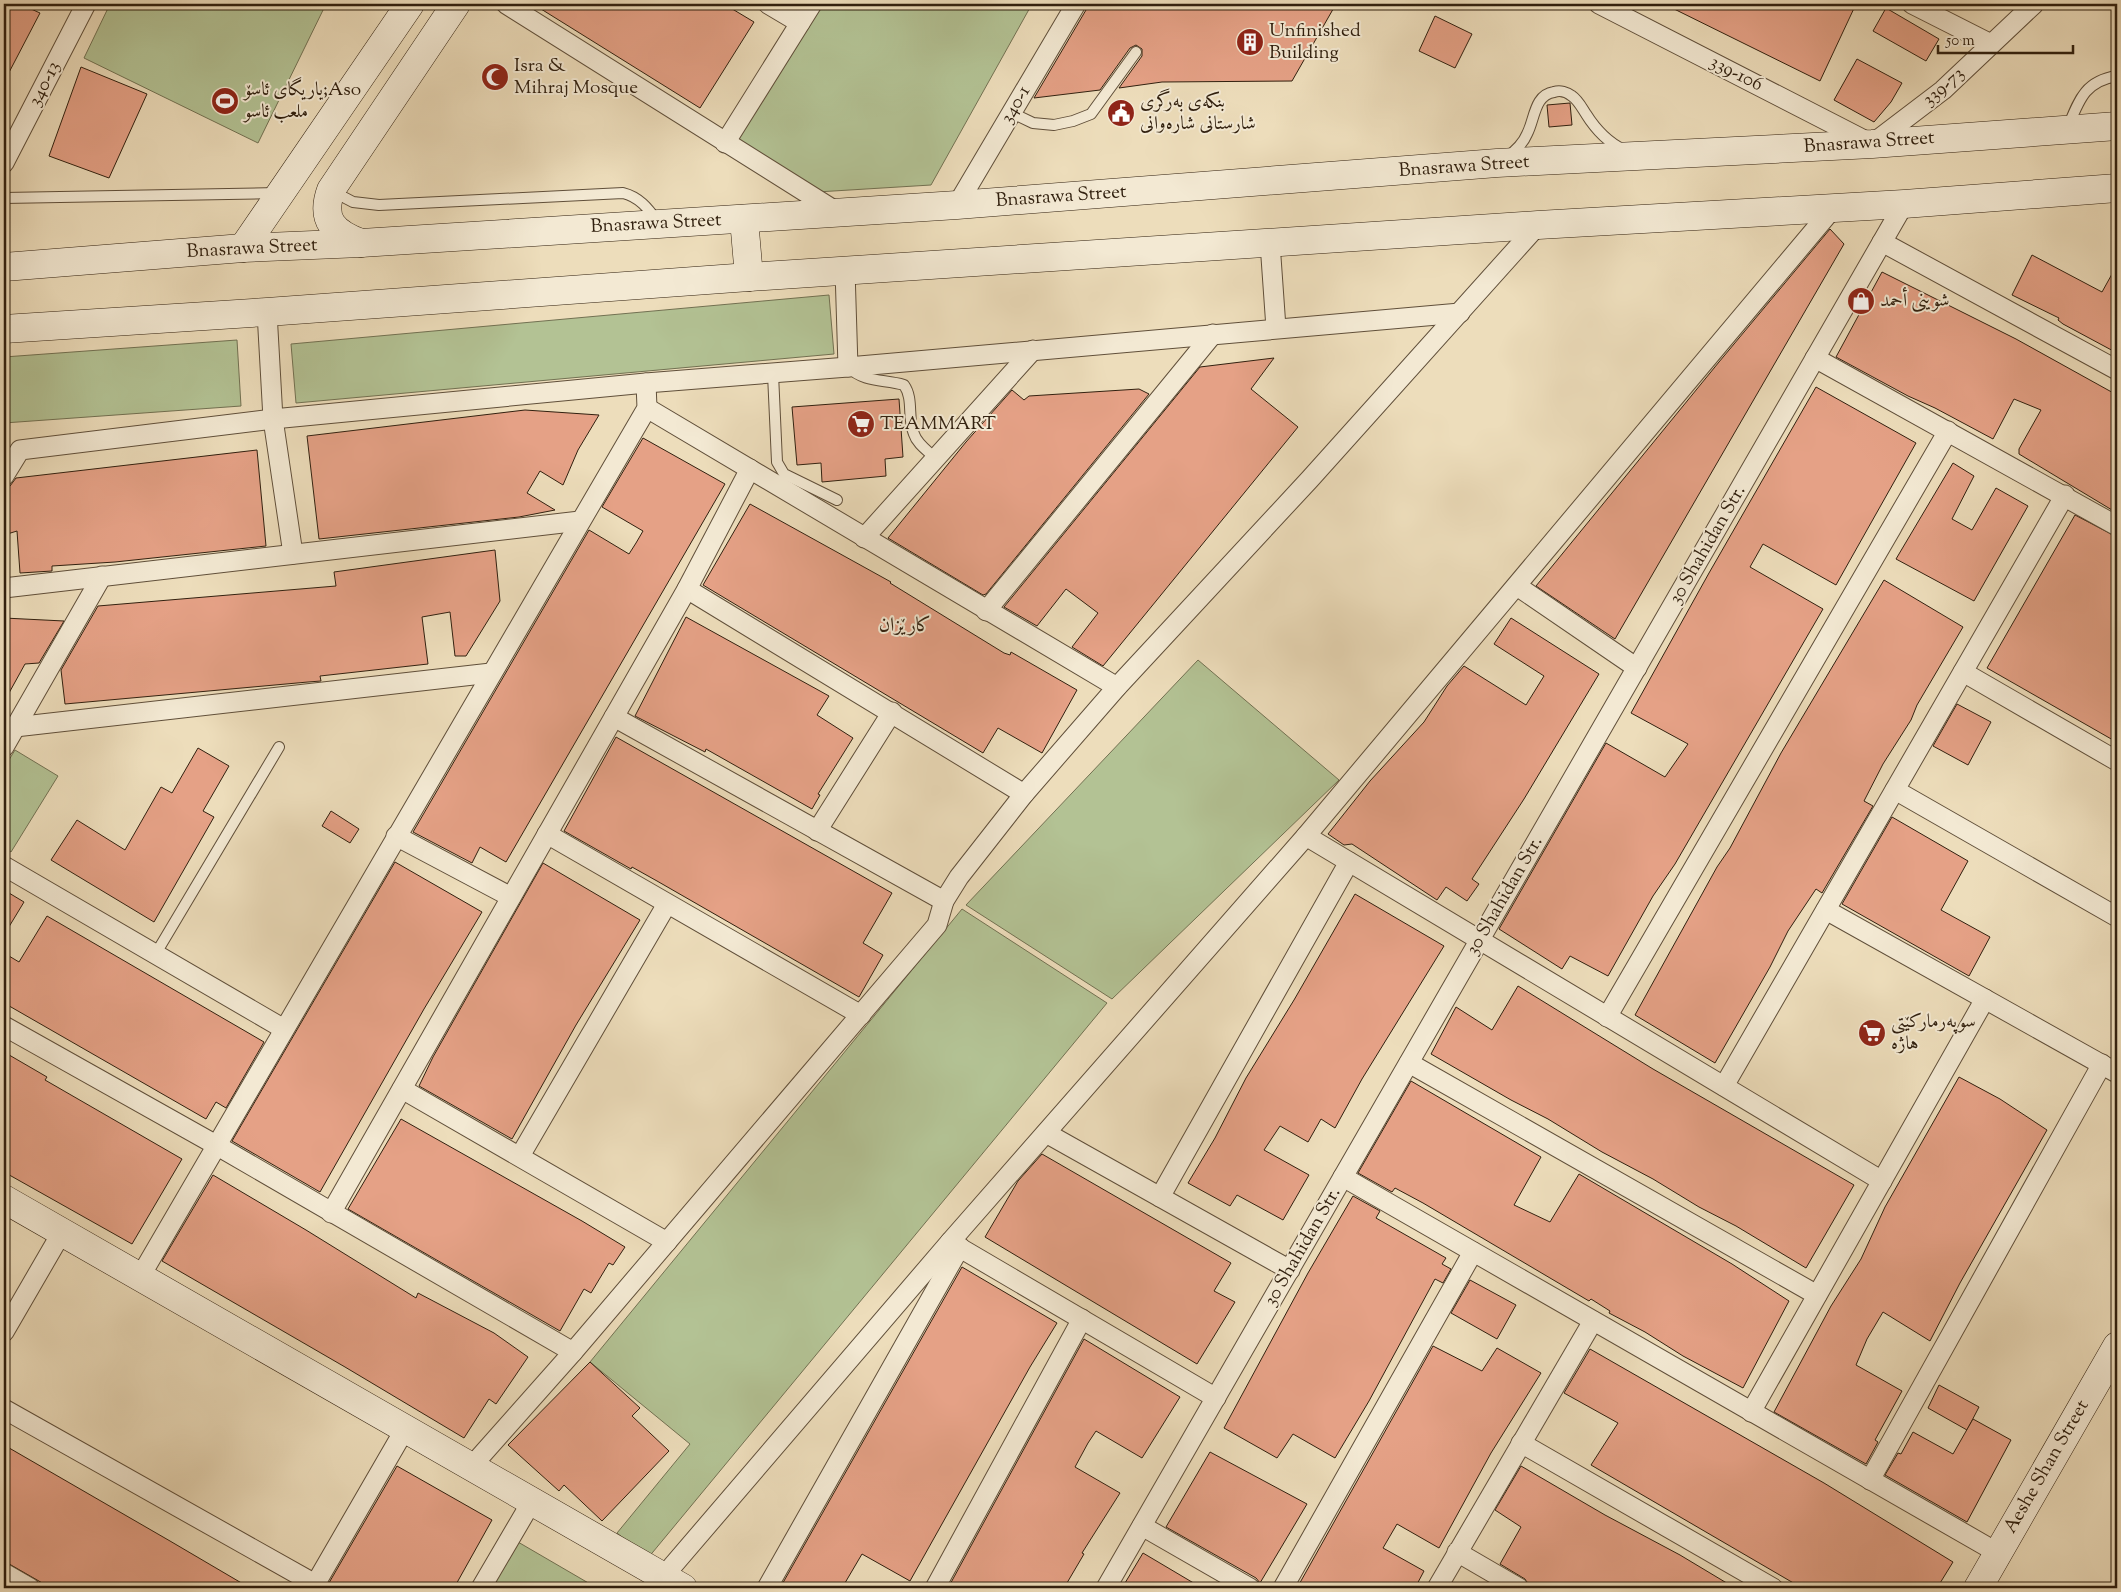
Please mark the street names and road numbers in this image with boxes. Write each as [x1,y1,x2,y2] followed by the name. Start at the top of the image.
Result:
[1705,49,1767,99] street label: 339-106
[22,57,68,111] street label: 340-13
[1917,61,1971,113] street label: 339-73
[994,81,1038,129] street label: 340-1
[1803,125,1936,161] street label: Bnasrawa Street
[1398,149,1531,185] street label: Bnasrawa Street
[995,179,1128,215] street label: Bnasrawa Street
[590,207,723,241] street label: Bnasrawa Street
[186,232,319,266] street label: Bnasrawa Street
[1663,480,1753,610] street label: 30 Shahidan Str.
[1460,831,1550,961] street label: 30 Shahidan Str.
[1258,1182,1348,1312] street label: 30 Shahidan Str.
[1998,1395,2097,1539] street label: Aeshe Shan Street

